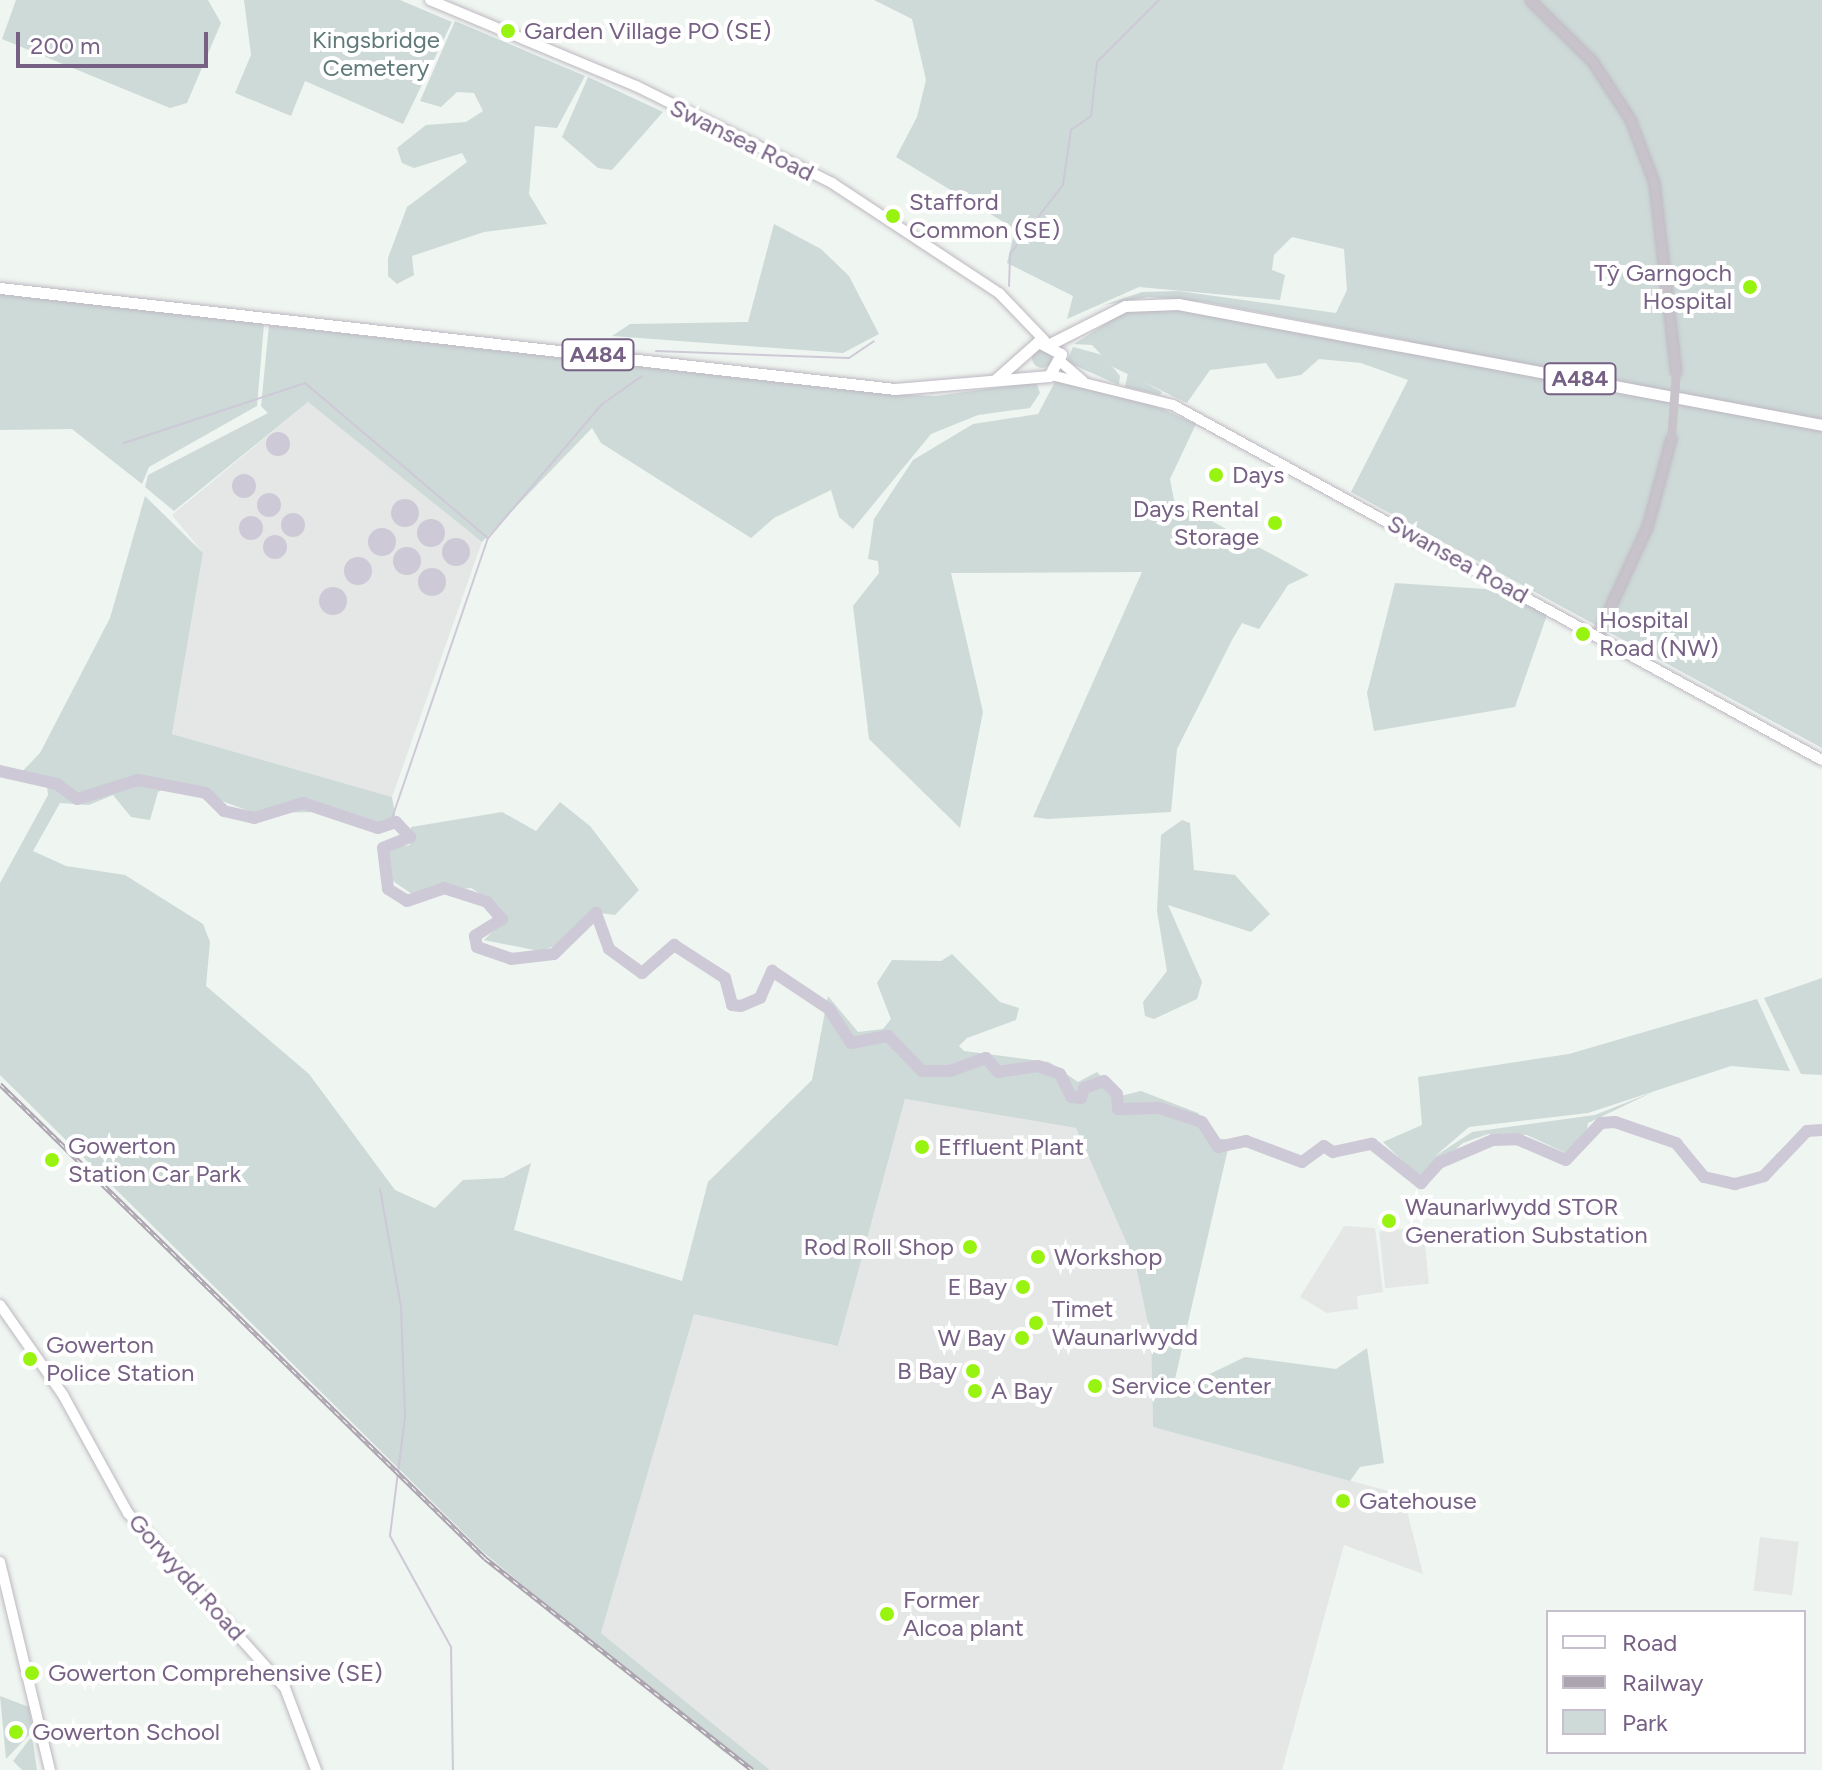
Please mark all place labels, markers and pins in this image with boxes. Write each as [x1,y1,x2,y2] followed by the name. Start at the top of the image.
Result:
[524,17,771,45] place label: Garden Village PO (SE)
[499,22,517,40] marker: Garden Village PO (SE)
[909,188,1060,244] place label: Stafford Common (SE)
[884,207,902,225] marker: Stafford Common (SE)
[1594,259,1732,315] place label: Tŷ Garngoch Hospital
[1739,276,1761,298] marker: Tŷ Garngoch Hospital
[1232,461,1284,489] place label: Days
[1207,466,1225,484] marker: Days
[1133,495,1259,551] place label: Days Rental Storage
[1266,514,1284,532] marker: Days Rental Storage
[1599,606,1719,662] place label: Hospital Road (NW)
[1574,625,1592,643] marker: Hospital Road (NW)
[68,1132,241,1188] place label: Gowerton Station Car Park
[938,1133,1084,1161] place label: Effluent Plant
[913,1138,931,1156] marker: Effluent Plant
[43,1151,61,1169] marker: Gowerton Station Car Park
[1405,1193,1648,1249] place label: Waunarlwydd STOR Generation Substation
[1380,1212,1398,1230] marker: Waunarlwydd STOR Generation Substation
[803,1233,954,1261] place label: Rod Roll Shop
[961,1238,979,1256] marker: Rod Roll Shop
[1054,1243,1162,1271] place label: Workshop
[1029,1248,1047,1266] marker: Workshop
[948,1273,1007,1301] place label: E Bay
[1014,1278,1032,1296] marker: E Bay
[1052,1295,1198,1351] place label: Timet Waunarlwydd
[1027,1314,1045,1332] marker: Timet Waunarlwydd
[938,1324,1006,1352] place label: W Bay
[1013,1329,1031,1347] marker: W Bay
[46,1331,194,1387] place label: Gowerton Police Station
[21,1350,39,1368] marker: Gowerton Police Station
[897,1357,957,1385] place label: B Bay
[964,1362,982,1380] marker: B Bay
[1111,1372,1271,1400] place label: Service Center
[991,1377,1053,1405] place label: A Bay
[1086,1377,1104,1395] marker: Service Center
[966,1382,984,1400] marker: A Bay
[1359,1487,1477,1515] place label: Gatehouse
[1334,1492,1352,1510] marker: Gatehouse
[903,1586,1024,1642] place label: Former Alcoa plant
[878,1605,896,1623] marker: Former Alcoa plant
[48,1659,383,1687] place label: Gowerton Comprehensive (SE)
[23,1664,41,1682] marker: Gowerton Comprehensive (SE)
[32,1718,220,1746] place label: Gowerton School
[7,1723,25,1741] marker: Gowerton School

